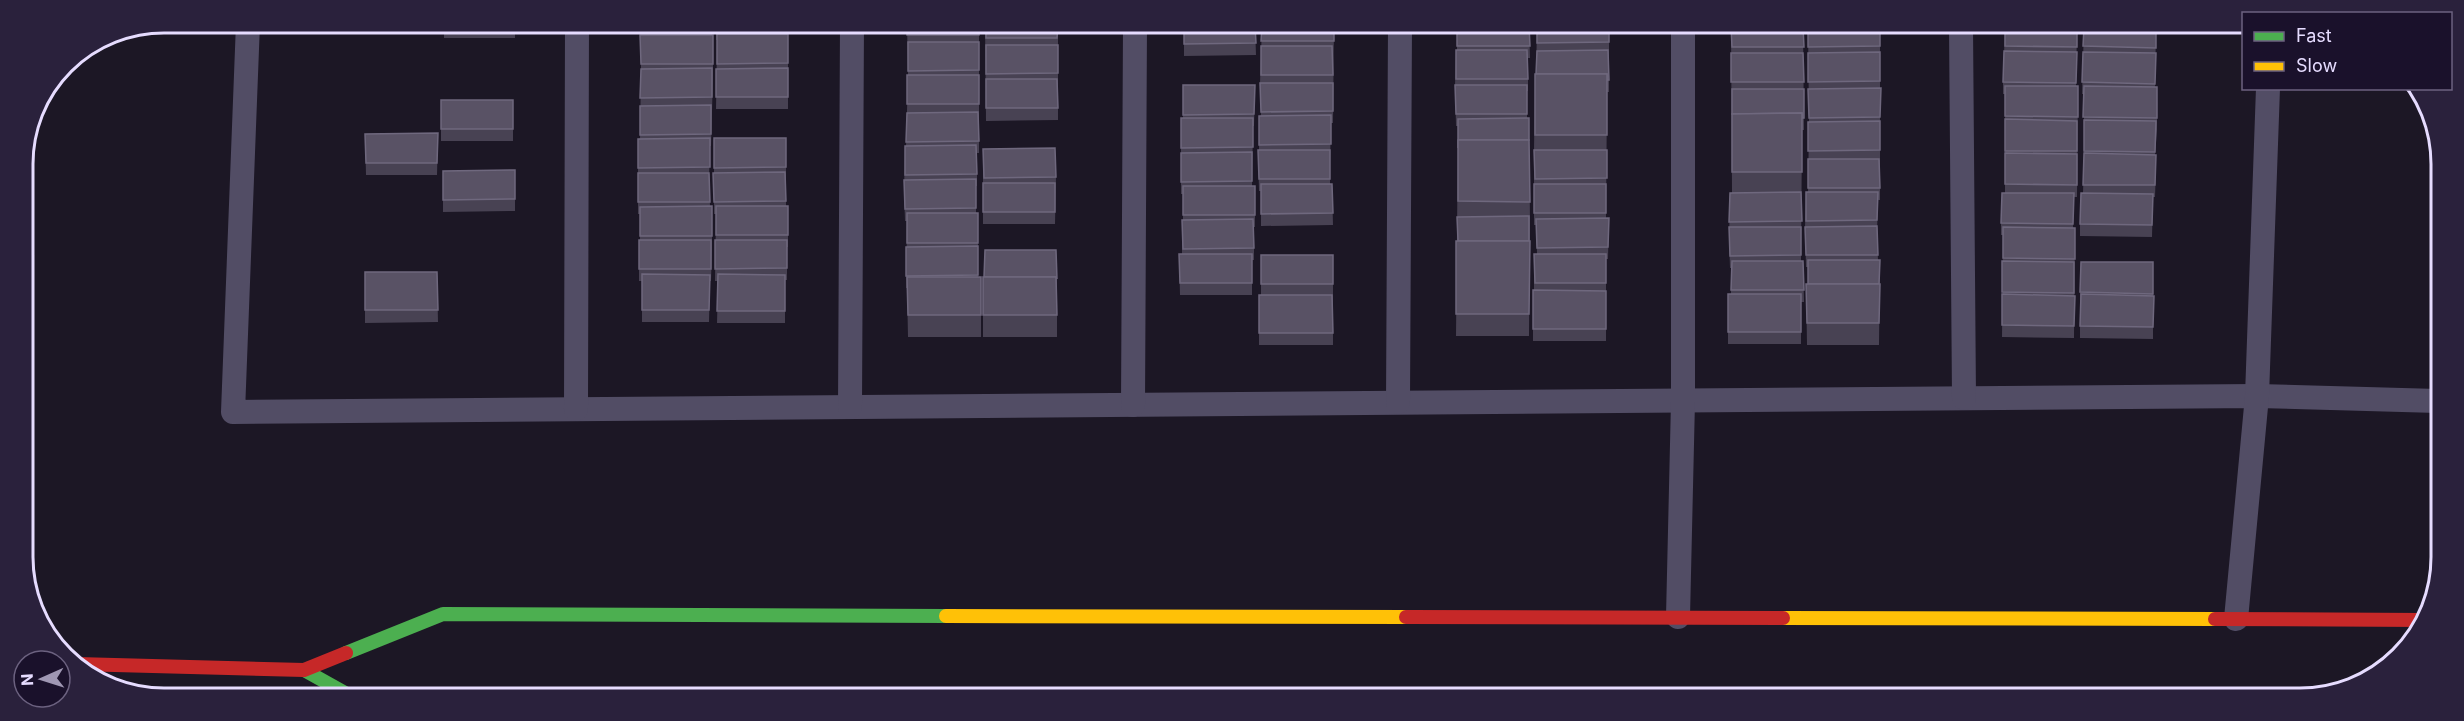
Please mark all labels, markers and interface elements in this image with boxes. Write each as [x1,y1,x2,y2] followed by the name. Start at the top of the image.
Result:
[2242,12,2452,90] legend
[2296,25,2332,46] text: Fast
[2296,55,2337,76] text: Slow
[12,649,72,709] north arrow
[17,673,37,686] text: N

